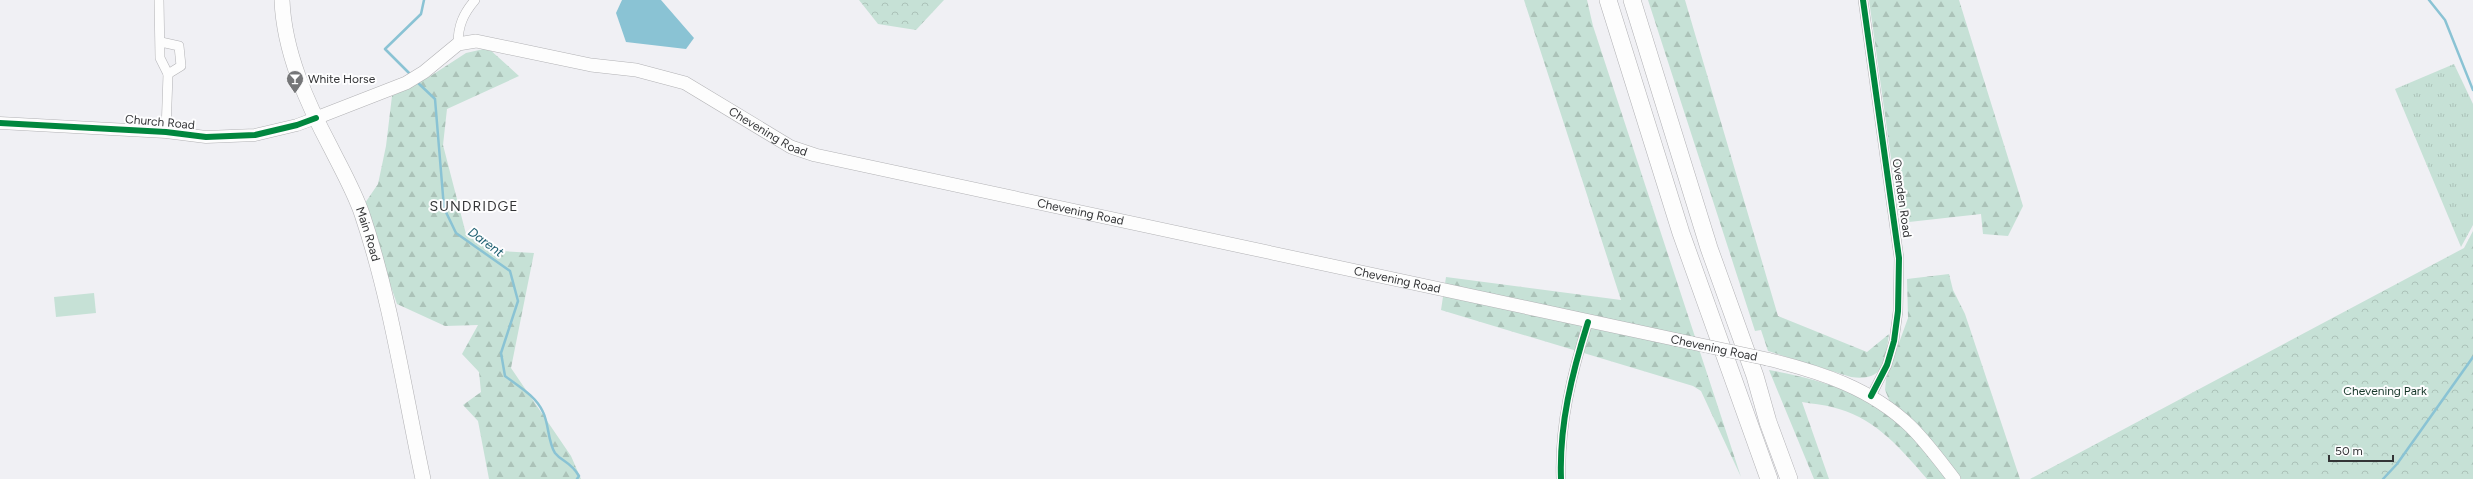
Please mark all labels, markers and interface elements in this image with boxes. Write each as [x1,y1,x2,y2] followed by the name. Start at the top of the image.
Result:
[285,69,305,94] bar icon: White Horse
[308,72,376,86] place label: White Horse
[726,104,809,159] street label: Chevening Road
[125,112,195,132] street label: Church Road
[1890,158,1914,238] street label: Ovenden Road
[1036,196,1125,228] street label: Chevening Road
[429,198,519,215] district label: SUNDRIDGE
[353,205,383,263] street label: Main Road
[465,224,508,261] water label: Darent
[1353,264,1442,296] street label: Chevening Road
[1669,332,1759,364] street label: Chevening Road
[2343,384,2427,398] park label: Chevening Park
[2329,437,2393,463] scale bar
[2335,444,2363,458] text: 50 m

